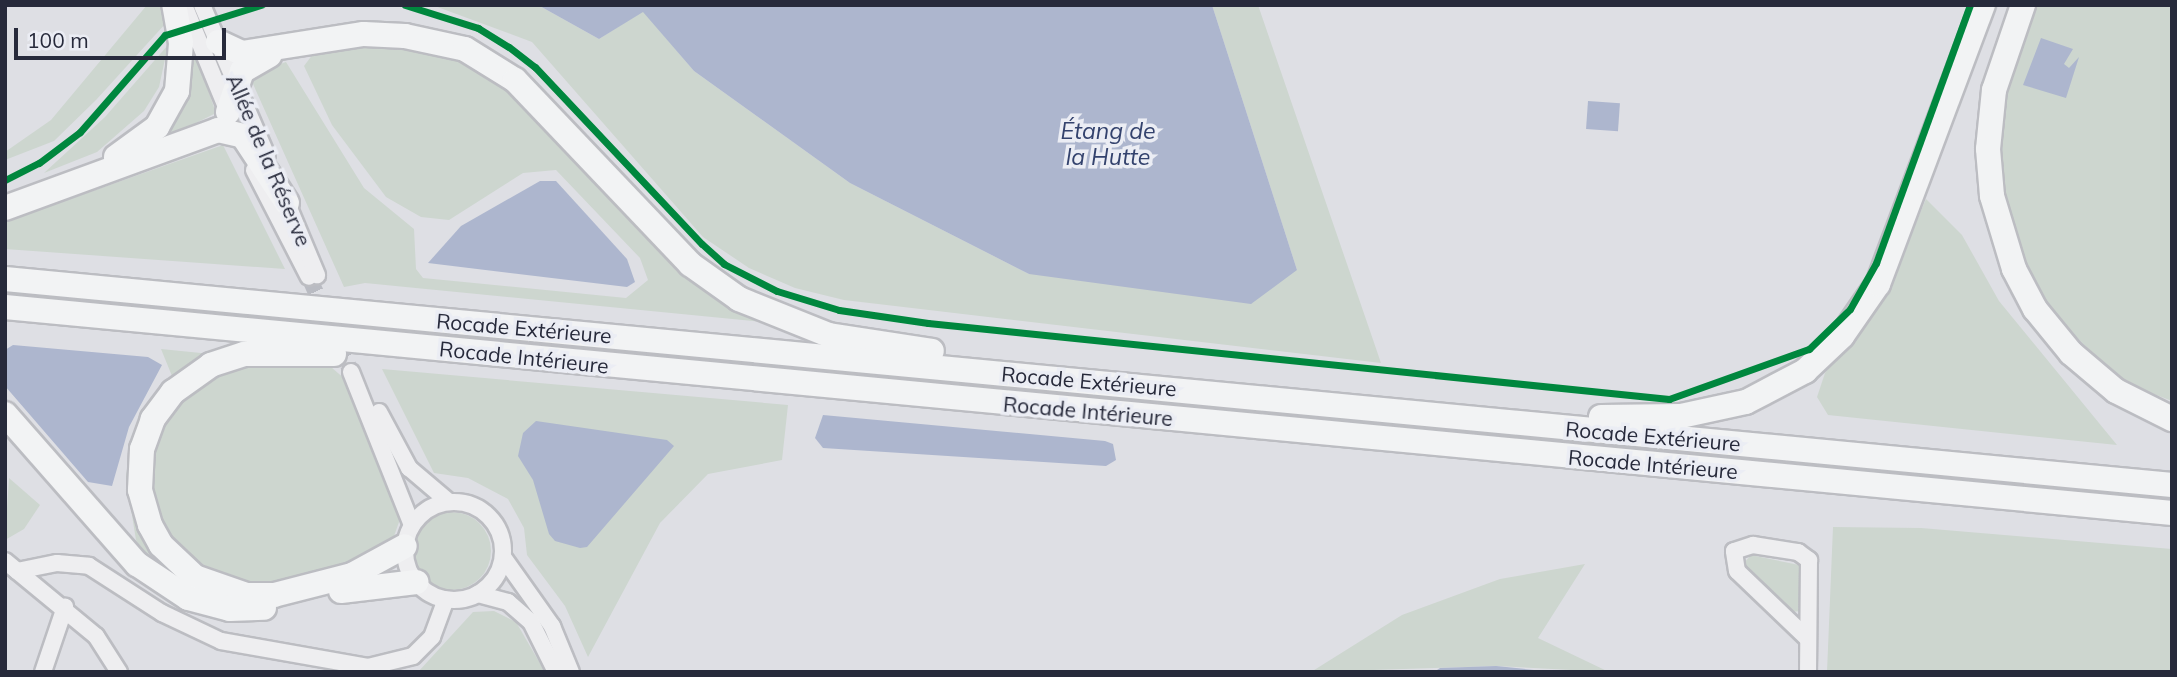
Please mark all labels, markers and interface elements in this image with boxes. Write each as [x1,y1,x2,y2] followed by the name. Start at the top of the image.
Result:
[18,14,229,58] scale bar
[27,27,89,53] text: 100 m
[221,70,317,250] street label: Allée de la Réserve
[1061,117,1155,171] water label: Étang de la Hutte
[435,308,613,348] street label: Rocade Extérieure
[438,336,610,378] street label: Rocade Intérieure
[1000,361,1178,401] street label: Rocade Extérieure
[1002,391,1174,431] street label: Rocade Intérieure
[1564,416,1742,456] street label: Rocade Extérieure
[1567,444,1739,484] street label: Rocade Intérieure

